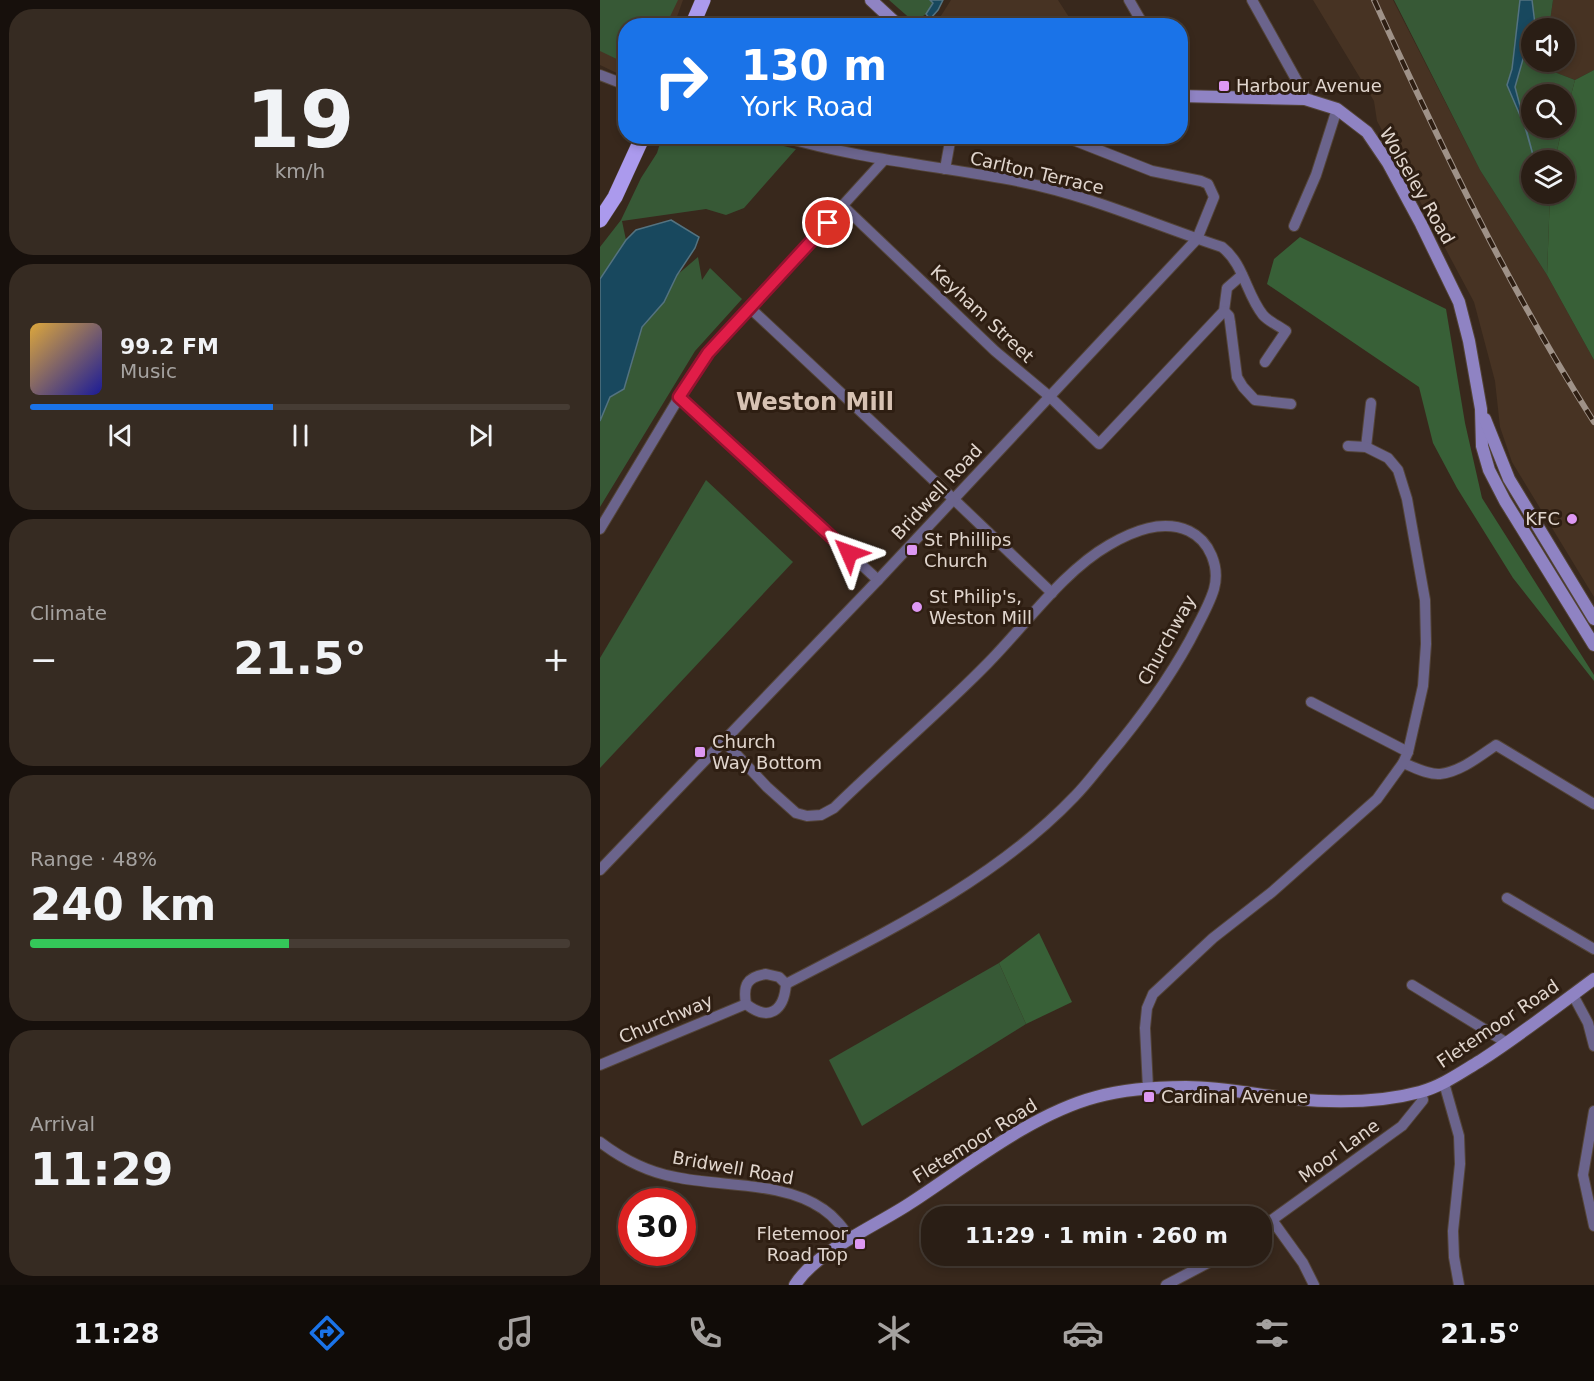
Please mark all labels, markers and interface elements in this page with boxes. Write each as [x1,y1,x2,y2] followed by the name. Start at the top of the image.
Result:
[1521,18,1575,204] map controls
[1521,18,1575,72] button: sound
[741,41,887,90] text: 130 m
[642,42,720,120] icon: right
[246,75,354,165] text: 19
[1236,75,1382,96] place label: Harbour Avenue
[1217,79,1231,93] marker: Harbour Avenue
[1521,84,1575,138] button: search
[741,91,874,122] text: York Road
[1376,124,1459,248] street label: Wolseley Road
[968,147,1106,198] street label: Carlton Terrace
[1521,150,1575,204] button: layers
[275,159,325,183] text: km/h
[802,197,853,248] pin
[811,206,844,239] icon: arrive
[927,261,1038,367] street label: Keyham Street
[120,334,219,359] text: 99.2 FM
[120,359,177,383] text: Music
[736,388,894,416] district label: Weston Mill
[104,419,137,452] icon: previous
[284,419,317,452] icon: pause
[464,419,497,452] icon: next
[887,440,986,544] street label: Bridwell Road
[1525,508,1560,529] place label: KFC
[1565,512,1579,526] marker: KFC
[817,521,881,585] position arrow
[924,529,1011,571] place label: St Phillips Church
[905,543,919,557] marker: St Phillips Church
[929,586,1032,628] place label: St Philip's, Weston Mill
[1133,591,1200,689] street label: Churchway
[910,600,924,614] marker: St Philip's, Weston Mill
[30,601,107,625] text: Climate
[233,632,367,685] text: 21.5°
[30,640,58,679] text: −
[542,640,570,679] text: +
[712,731,822,773] place label: Church Way Bottom
[693,745,707,759] marker: Church Way Bottom
[30,847,157,871] text: Range · 48%
[30,878,216,931] text: 240 km
[1433,975,1563,1072] street label: Fletemoor Road
[616,989,716,1048] street label: Churchway
[1161,1086,1308,1107] place label: Cardinal Avenue
[1142,1090,1156,1104] marker: Cardinal Avenue
[909,1094,1041,1187] street label: Fletemoor Road
[30,1112,95,1136] text: Arrival
[1294,1114,1383,1187] street label: Moor Lane
[30,1143,173,1196] text: 11:29
[671,1146,795,1189] street label: Bridwell Road
[618,1188,696,1266] speed limit sign: 30
[756,1223,849,1265] place label: Fletemoor Road Top
[965,1223,1228,1248] text: 11:29 · 1 min · 260 m
[853,1237,867,1251] marker: Fletemoor Road Top
[306,1312,348,1354] icon: directions
[495,1312,537,1354] icon: music
[684,1312,726,1354] icon: phone
[873,1312,915,1354] icon: climate
[1062,1312,1104,1354] icon: car
[1251,1312,1293,1354] icon: filters
[73,1318,159,1349] text: 11:28
[1440,1318,1520,1349] text: 21.5°

